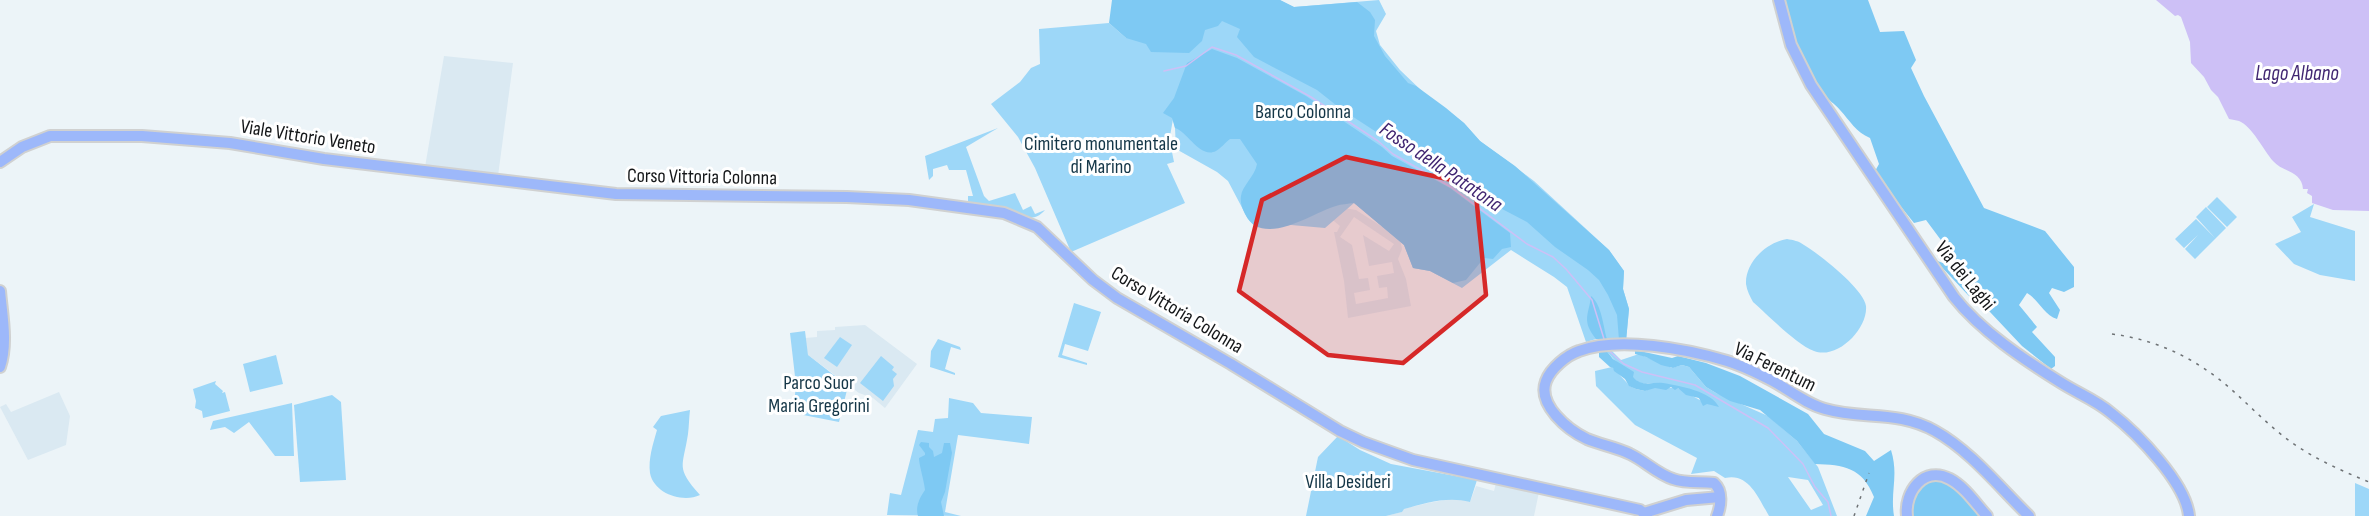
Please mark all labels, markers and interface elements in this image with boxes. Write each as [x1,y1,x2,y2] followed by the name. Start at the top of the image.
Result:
[2255,61,2339,86] water label: Lago Albano
[1255,100,1351,124] park label: Barco Colonna
[239,114,377,160] street label: Viale Vittorio Veneto
[1375,117,1507,217] water label: Fosso della Patatona
[1024,132,1178,179] park label: Cimitero monumentale di Marino
[627,164,777,190] street label: Corso Vittoria Colonna
[1930,236,2000,316] street label: Via dei Laghi
[1107,261,1247,359] street label: Corso Vittoria Colonna
[1730,337,1820,397] street label: Via Ferentum
[768,371,870,418] park label: Parco Suor Maria Gregorini
[1305,470,1391,494] park label: Villa Desideri

